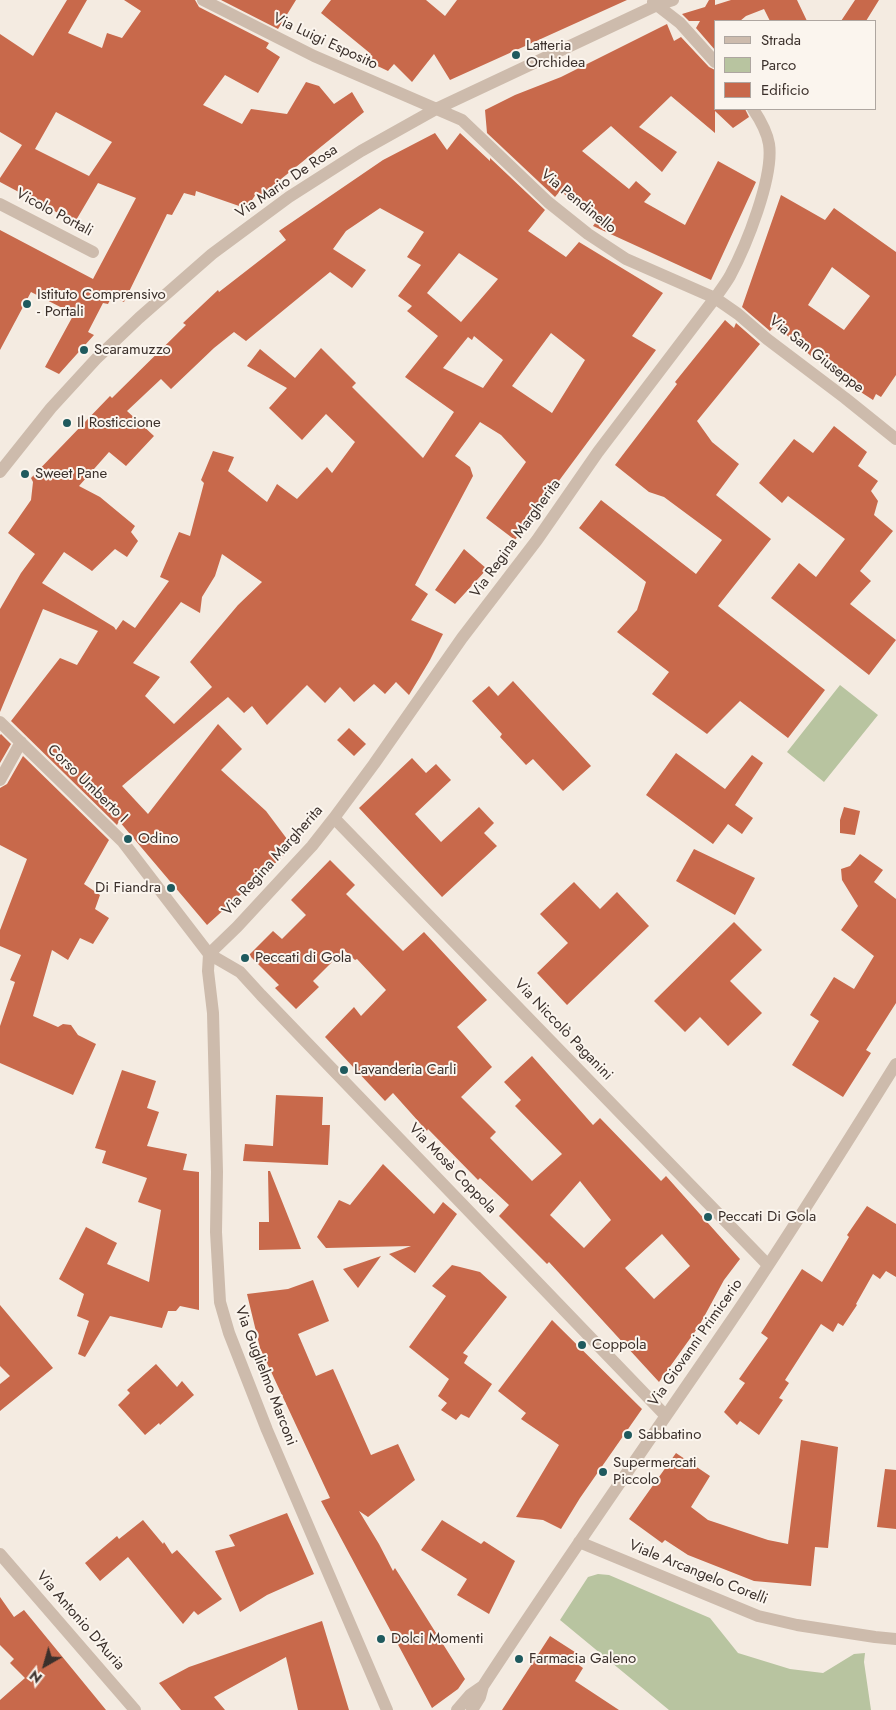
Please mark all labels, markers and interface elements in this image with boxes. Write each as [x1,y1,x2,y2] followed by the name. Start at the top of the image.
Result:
[270,10,380,74] street label: Via Luigi Esposito
[714,20,876,110] legend
[761,29,801,51] text: Strada
[526,37,585,72] place label: Latteria Orchidea
[510,49,522,61] marker: Latteria Orchidea
[761,54,796,76] text: Parco
[761,79,809,101] text: Edificio
[233,141,341,223] street label: Via Mario De Rosa
[537,166,619,238] street label: Via Pendinello
[12,185,96,241] street label: Vicolo Portali
[37,286,166,321] place label: Istituto Comprensivo - Portali
[21,298,33,310] marker: Istituto Comprensivo - Portali
[765,312,867,398] street label: Via San Giuseppe
[94,341,171,359] place label: Scaramuzzo
[78,344,90,356] marker: Scaramuzzo
[77,414,161,432] place label: Il Rosticcione
[61,417,73,429] marker: Il Rosticcione
[35,465,107,483] place label: Sweet Pane
[19,468,31,480] marker: Sweet Pane
[467,476,565,602] street label: Via Regina Margherita
[43,741,131,827] street label: Corso Umberto I
[219,802,327,920] street label: Via Regina Margherita
[138,830,178,848] place label: Odino
[122,833,134,845] marker: Odino
[95,879,161,897] place label: Di Fiandra
[165,882,177,894] marker: Di Fiandra
[255,949,351,967] place label: Peccati di Gola
[239,952,251,964] marker: Peccati di Gola
[510,976,616,1084] street label: Via Niccolò Paganini
[354,1061,457,1079] place label: Lavanderia Carli
[338,1064,350,1076] marker: Lavanderia Carli
[404,1120,500,1218] street label: Via Mosè Coppola
[718,1208,816,1226] place label: Peccati Di Gola
[702,1211,714,1223] marker: Peccati Di Gola
[645,1276,747,1410] street label: Via Giovanni Primicerio
[230,1304,300,1448] street label: Via Guglielmo Marconi
[592,1336,646,1354] place label: Coppola
[576,1339,588,1351] marker: Coppola
[638,1426,701,1444] place label: Sabbatino
[622,1429,634,1441] marker: Sabbatino
[613,1454,697,1489] place label: Supermercati Piccolo
[597,1466,609,1478] marker: Supermercati Piccolo
[626,1537,770,1609] street label: Viale Arcangelo Corelli
[32,1568,128,1674] street label: Via Antonio D'Auria
[391,1630,484,1648] place label: Dolci Momenti
[375,1633,387,1645] marker: Dolci Momenti
[20,1640,70,1690] north arrow
[529,1650,636,1668] place label: Farmacia Galeno
[513,1653,525,1665] marker: Farmacia Galeno
[25,1666,46,1688] text: N

